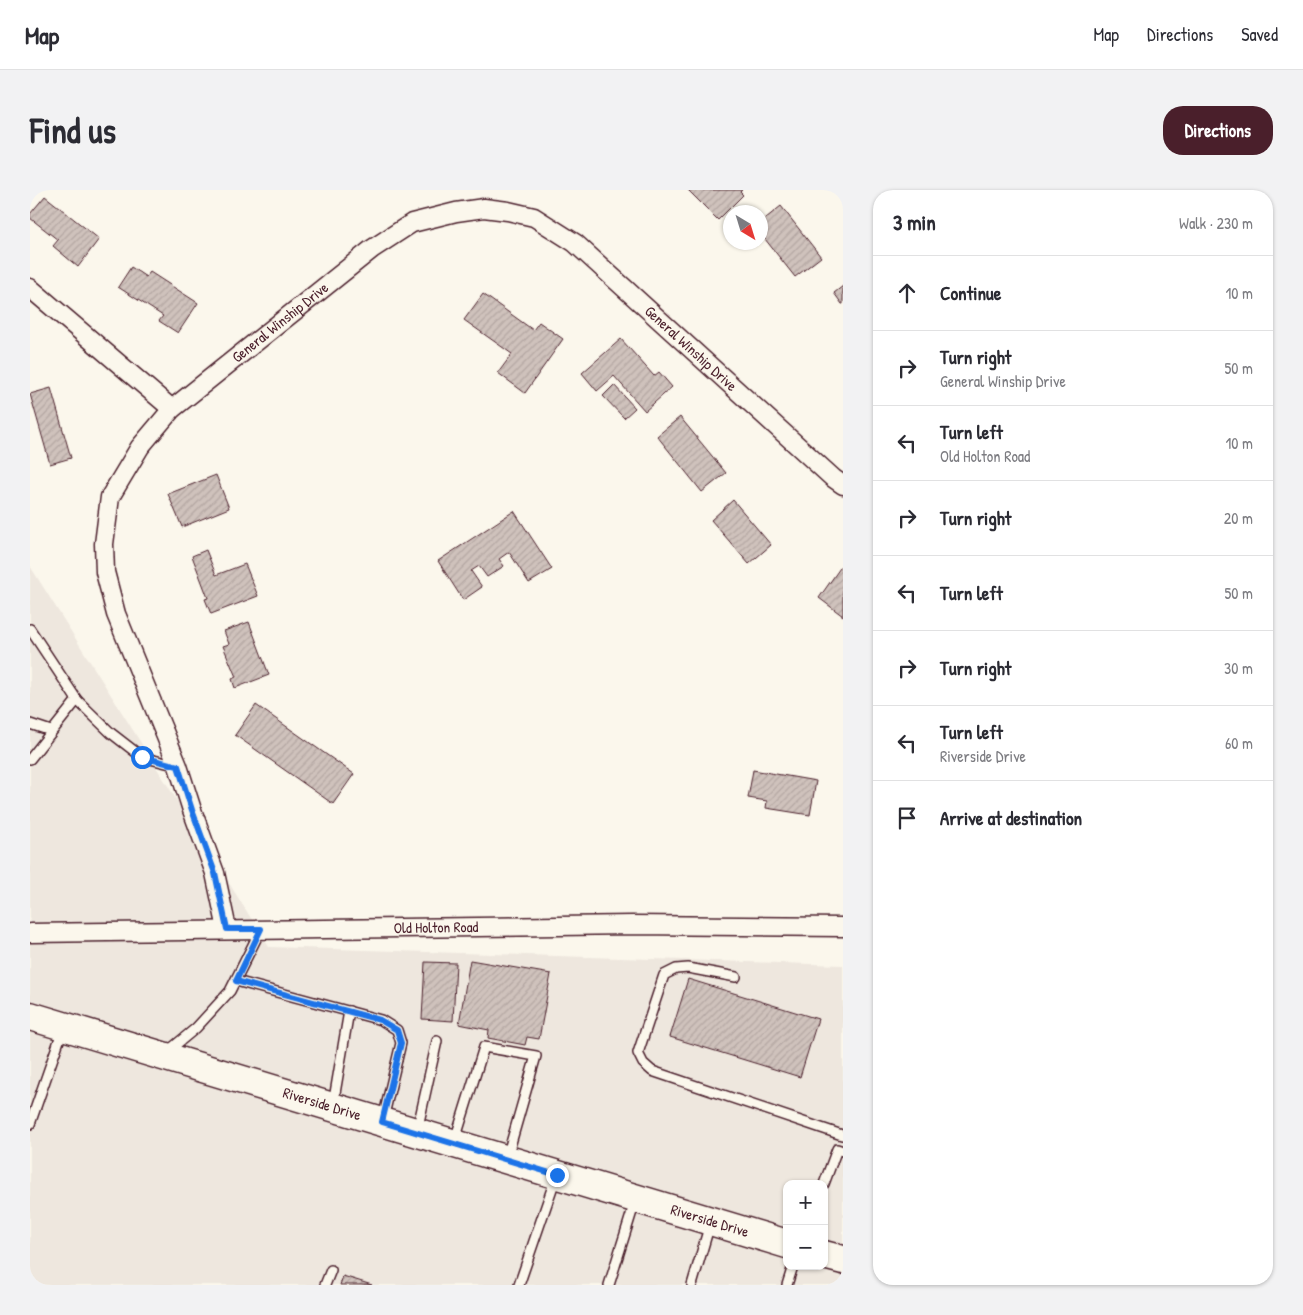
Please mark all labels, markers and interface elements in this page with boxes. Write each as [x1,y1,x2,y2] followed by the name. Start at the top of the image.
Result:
[25,19,59,51] text: Map
[1094,22,1119,47] text: Map
[1147,22,1213,47] text: Directions
[1241,22,1278,47] text: Saved
[1163,106,1273,155] button: Directions
[30,107,116,154] text: Find us
[723,205,768,250] north arrow
[893,208,936,237] text: 3 min
[1179,212,1253,234] text: Walk · 230 m
[227,277,333,367] street label: General Winship Drive
[893,279,921,307] icon: ahead
[940,280,1001,306] text: Continue
[1225,282,1253,304] text: 10 m
[640,301,742,396] street label: General Winship Drive
[940,344,1011,370] text: Turn right
[893,354,921,382] icon: right
[1225,357,1253,379] text: 50 m
[940,370,1066,392] text: General Winship Drive
[940,419,1003,445] text: Turn left
[893,429,921,457] icon: left
[1225,432,1253,454] text: 10 m
[940,445,1030,467] text: Old Holton Road
[893,504,921,532] icon: right
[940,505,1011,531] text: Turn right
[1224,507,1253,529] text: 20 m
[893,579,921,607] icon: left
[940,580,1003,606] text: Turn left
[1225,582,1253,604] text: 50 m
[893,654,921,682] icon: right
[940,655,1011,681] text: Turn right
[1224,657,1253,679] text: 30 m
[940,719,1003,745] text: Turn left
[893,729,921,757] icon: left
[1225,732,1253,754] text: 60 m
[940,745,1026,767] text: Riverside Drive
[131,746,154,769] route start
[893,804,921,832] icon: arrive
[940,805,1082,831] text: Arrive at destination
[393,916,479,938] street label: Old Holton Road
[281,1082,364,1125] street label: Riverside Drive
[546,1164,569,1187] route end
[783,1180,828,1270] map controls
[783,1180,828,1225] button: +
[668,1199,752,1242] street label: Riverside Drive
[783,1225,828,1270] button: −

